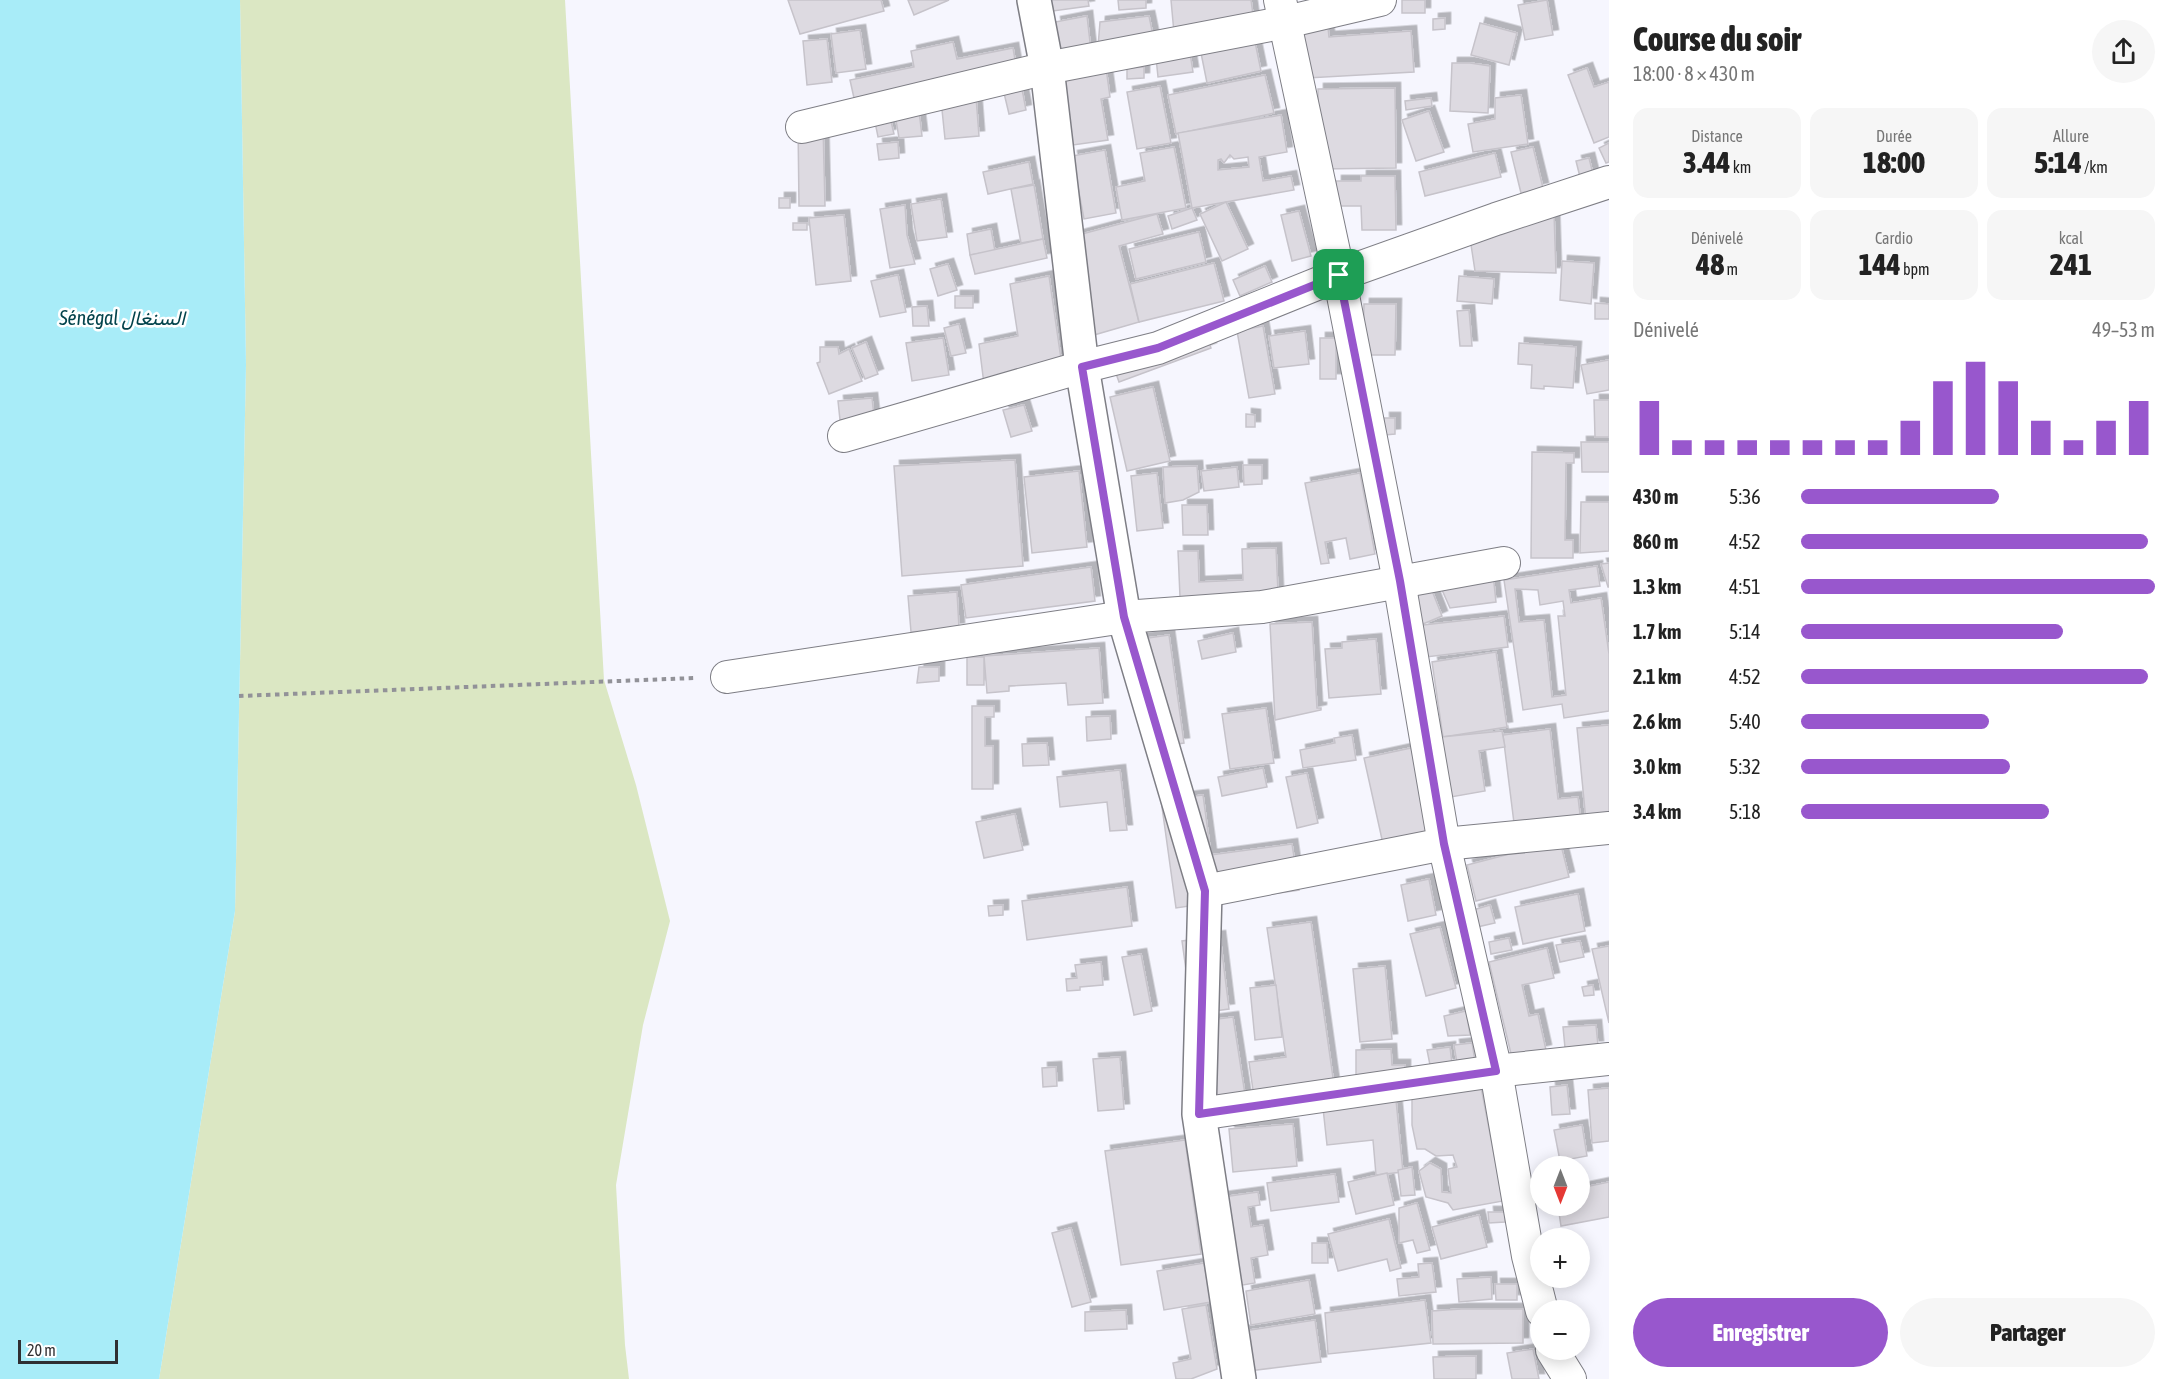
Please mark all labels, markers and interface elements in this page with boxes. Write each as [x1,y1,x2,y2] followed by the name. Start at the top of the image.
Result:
[1633,20,1801,58] text: Course du soir
[2092,20,2155,83] button: share
[1633,62,1755,85] text: 18:00 · 8 × 430 m
[1691,127,1743,145] text: Distance
[1876,127,1912,145] text: Durée
[2053,127,2089,145] text: Allure
[1683,145,1730,179] text: 3.44
[1863,145,1925,179] text: 18:00
[2034,145,2082,179] text: 5:14
[1730,158,1751,176] text: km
[2082,158,2108,176] text: /km
[1691,229,1743,247] text: Dénivelé
[1875,229,1913,247] text: Cardio
[2059,229,2083,247] text: kcal
[1696,247,1724,281] text: 48
[1858,247,1901,281] text: 144
[2050,247,2092,281] text: 241
[1313,249,1364,300] pin
[1322,258,1355,291] icon: arrive
[1724,260,1738,278] text: m
[1901,260,1930,278] text: bpm
[58,306,187,330] water label: Sénégal السنغال
[1633,318,1699,341] text: Dénivelé
[2092,318,2155,341] text: 49–53 m
[1633,485,1678,508] text: 430 m
[1729,485,1761,508] text: 5:36
[1633,530,1678,553] text: 860 m
[1729,530,1761,553] text: 4:52
[1633,575,1681,598] text: 1.3 km
[1729,575,1761,598] text: 4:51
[1633,620,1681,643] text: 1.7 km
[1729,620,1761,643] text: 5:14
[1633,665,1681,688] text: 2.1 km
[1729,665,1761,688] text: 4:52
[1633,710,1681,733] text: 2.6 km
[1729,710,1761,733] text: 5:40
[1633,755,1681,778] text: 3.0 km
[1729,755,1761,778] text: 5:32
[1633,800,1681,823] text: 3.4 km
[1729,800,1761,823] text: 5:18
[1530,1156,1590,1216] north arrow
[1530,1156,1590,1360] map controls
[1530,1228,1590,1288] button: +
[1633,1298,1888,1367] button: Enregistrer
[1900,1298,2155,1367] button: Partager
[1530,1300,1590,1360] button: −
[18,1337,118,1364] scale bar
[27,1341,56,1359] text: 20 m

